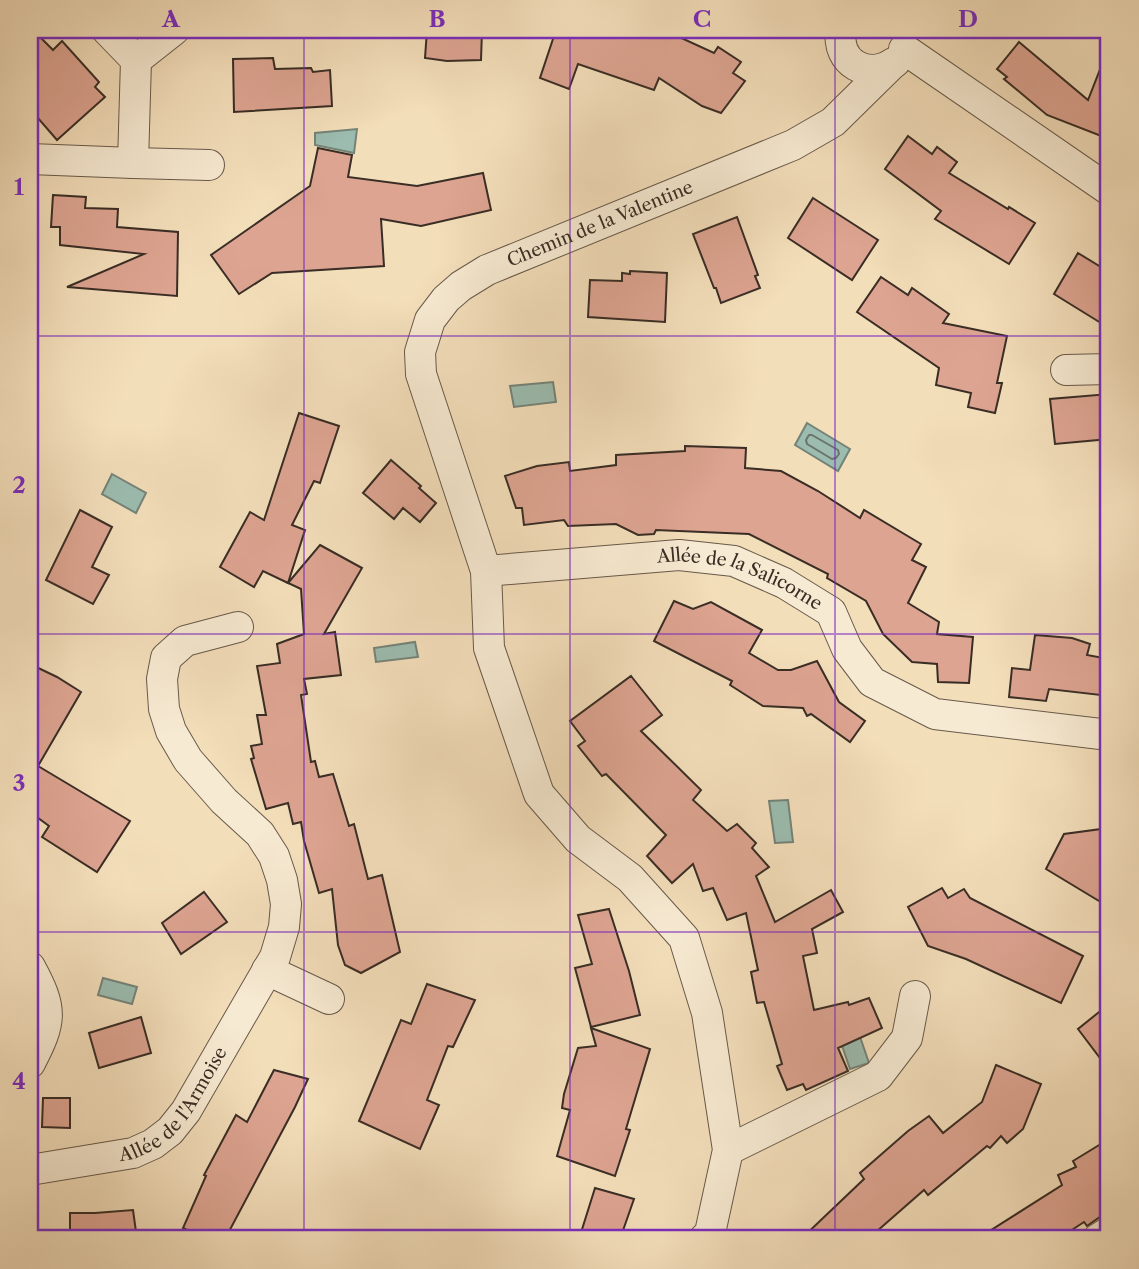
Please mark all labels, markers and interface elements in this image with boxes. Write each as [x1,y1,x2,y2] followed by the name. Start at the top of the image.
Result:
[161,5,181,33] text: A
[428,5,446,33] text: B
[693,5,711,33] text: C
[958,5,978,33] text: D
[14,173,25,201] text: 1
[504,176,696,272] street label: Chemin de la Valentine
[12,471,26,499] text: 2
[655,544,826,615] street label: Allée de la Salicorne
[13,769,26,797] text: 3
[116,1043,232,1166] street label: Allée de l'Armoise
[12,1067,26,1095] text: 4

